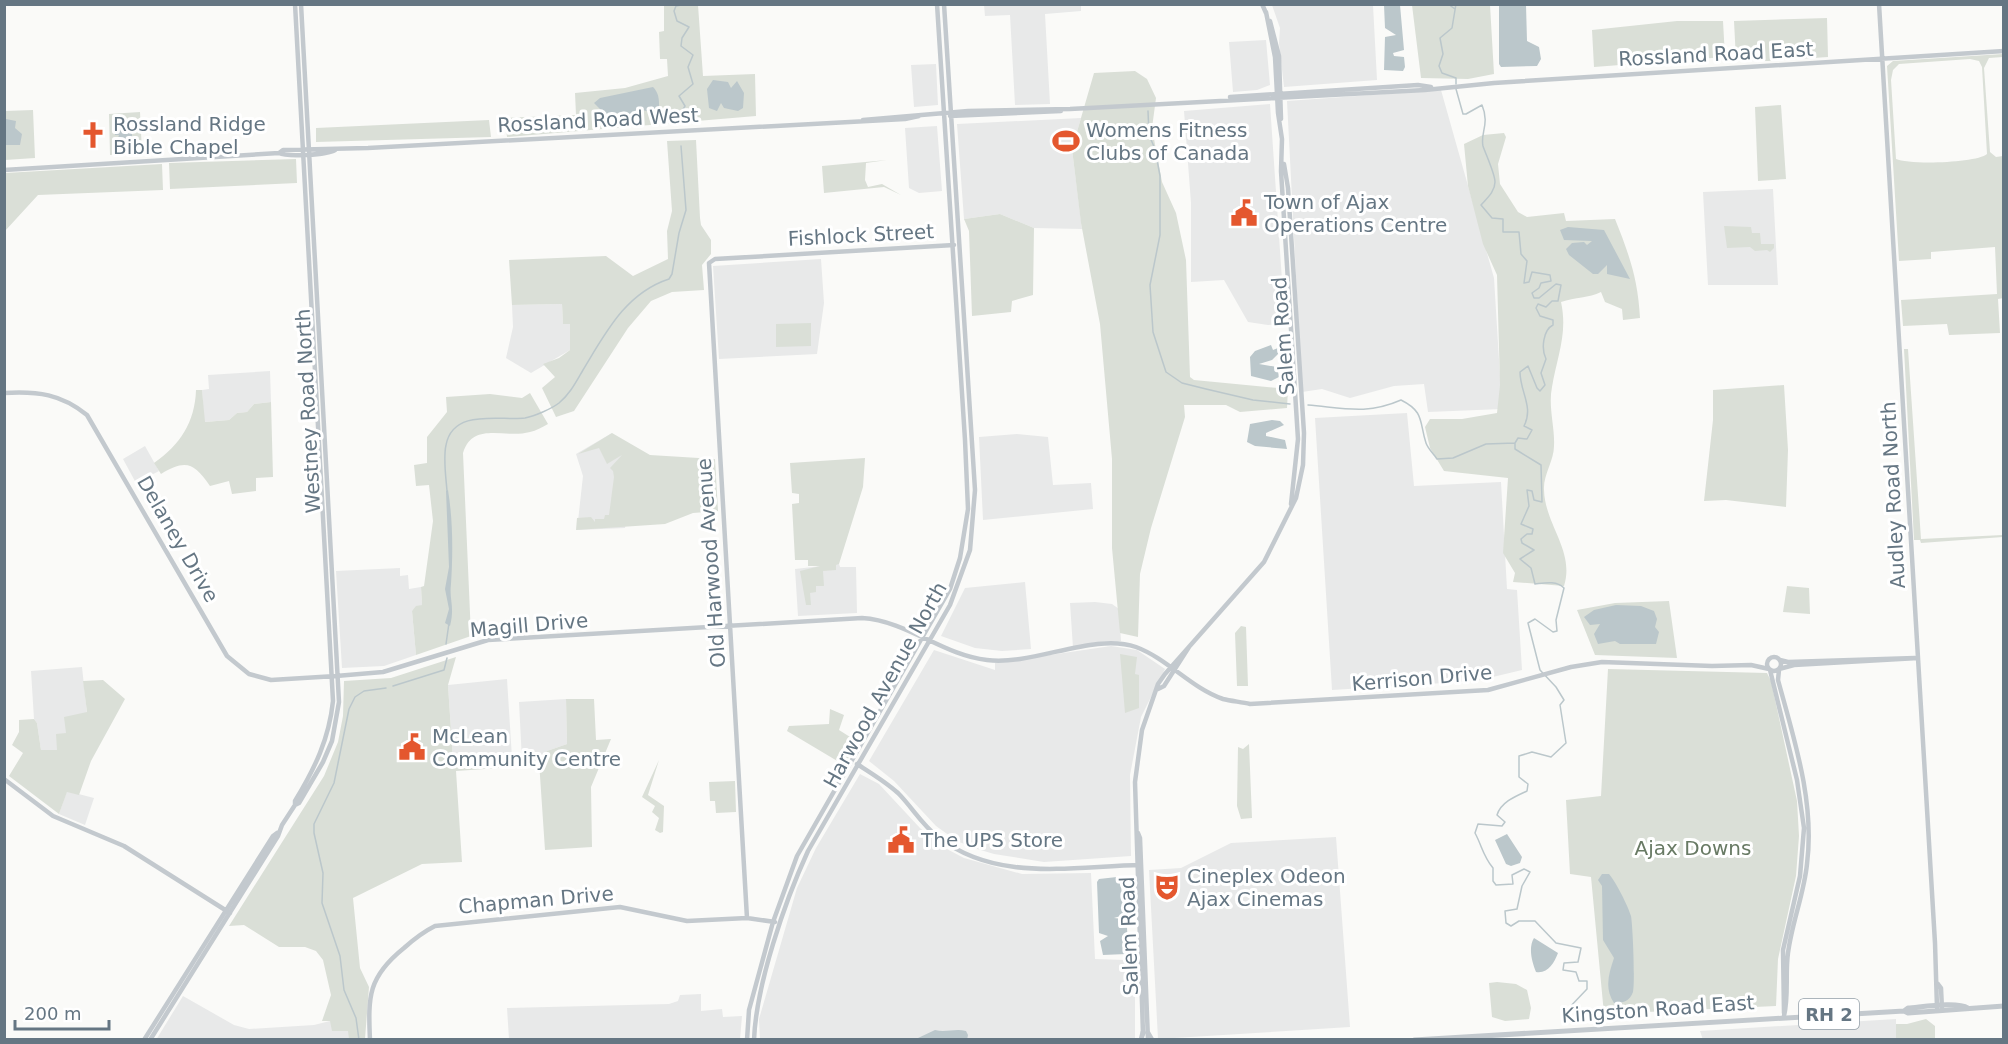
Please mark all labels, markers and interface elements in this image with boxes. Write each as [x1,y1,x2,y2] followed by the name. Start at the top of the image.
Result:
[1618,37,1814,71] street label: Rossland Road East
[497,103,699,137] street label: Rossland Road West
[113,112,266,159] place label: Rossland Ridge Bible Chapel
[1086,118,1249,165] place label: Womens Fitness Clubs of Canada
[78,120,108,150] church icon: Rossland Ridge Bible Chapel
[1051,126,1081,156] sports icon: Womens Fitness Clubs of Canada
[1263,190,1447,237] place label: Town of Ajax Operations Centre
[1229,198,1259,228] public building icon: Town of Ajax Operations Centre
[787,219,935,251] street label: Fishlock Street
[1267,276,1299,396] street label: Salem Road
[291,308,325,514] street label: Westney Road North
[1876,401,1910,589] street label: Audley Road North
[692,457,730,669] street label: Old Harwood Avenue
[132,472,224,606] street label: Delaney Drive
[818,578,952,792] street label: Harwood Avenue North
[469,608,589,642] street label: Magill Drive
[1351,660,1493,696] street label: Kerrison Drive
[432,724,621,771] place label: McLean Community Centre
[397,732,427,762] public building icon: McLean Community Centre
[886,825,916,855] public building icon: The UPS Store
[920,828,1063,852] place label: The UPS Store
[1635,836,1751,860] park label: Ajax Downs
[1187,864,1346,911] place label: Cineplex Odeon Ajax Cinemas
[1152,872,1182,902] theatre icon: Cineplex Odeon Ajax Cinemas
[1115,876,1143,996] street label: Salem Road
[457,881,615,919] street label: Chapman Drive
[1561,990,1755,1028] street label: Kingston Road East
[15,993,110,1031] scale bar
[1799,999,1859,1029] road number: RH 2
[24,1003,82,1024] text: 200 m

